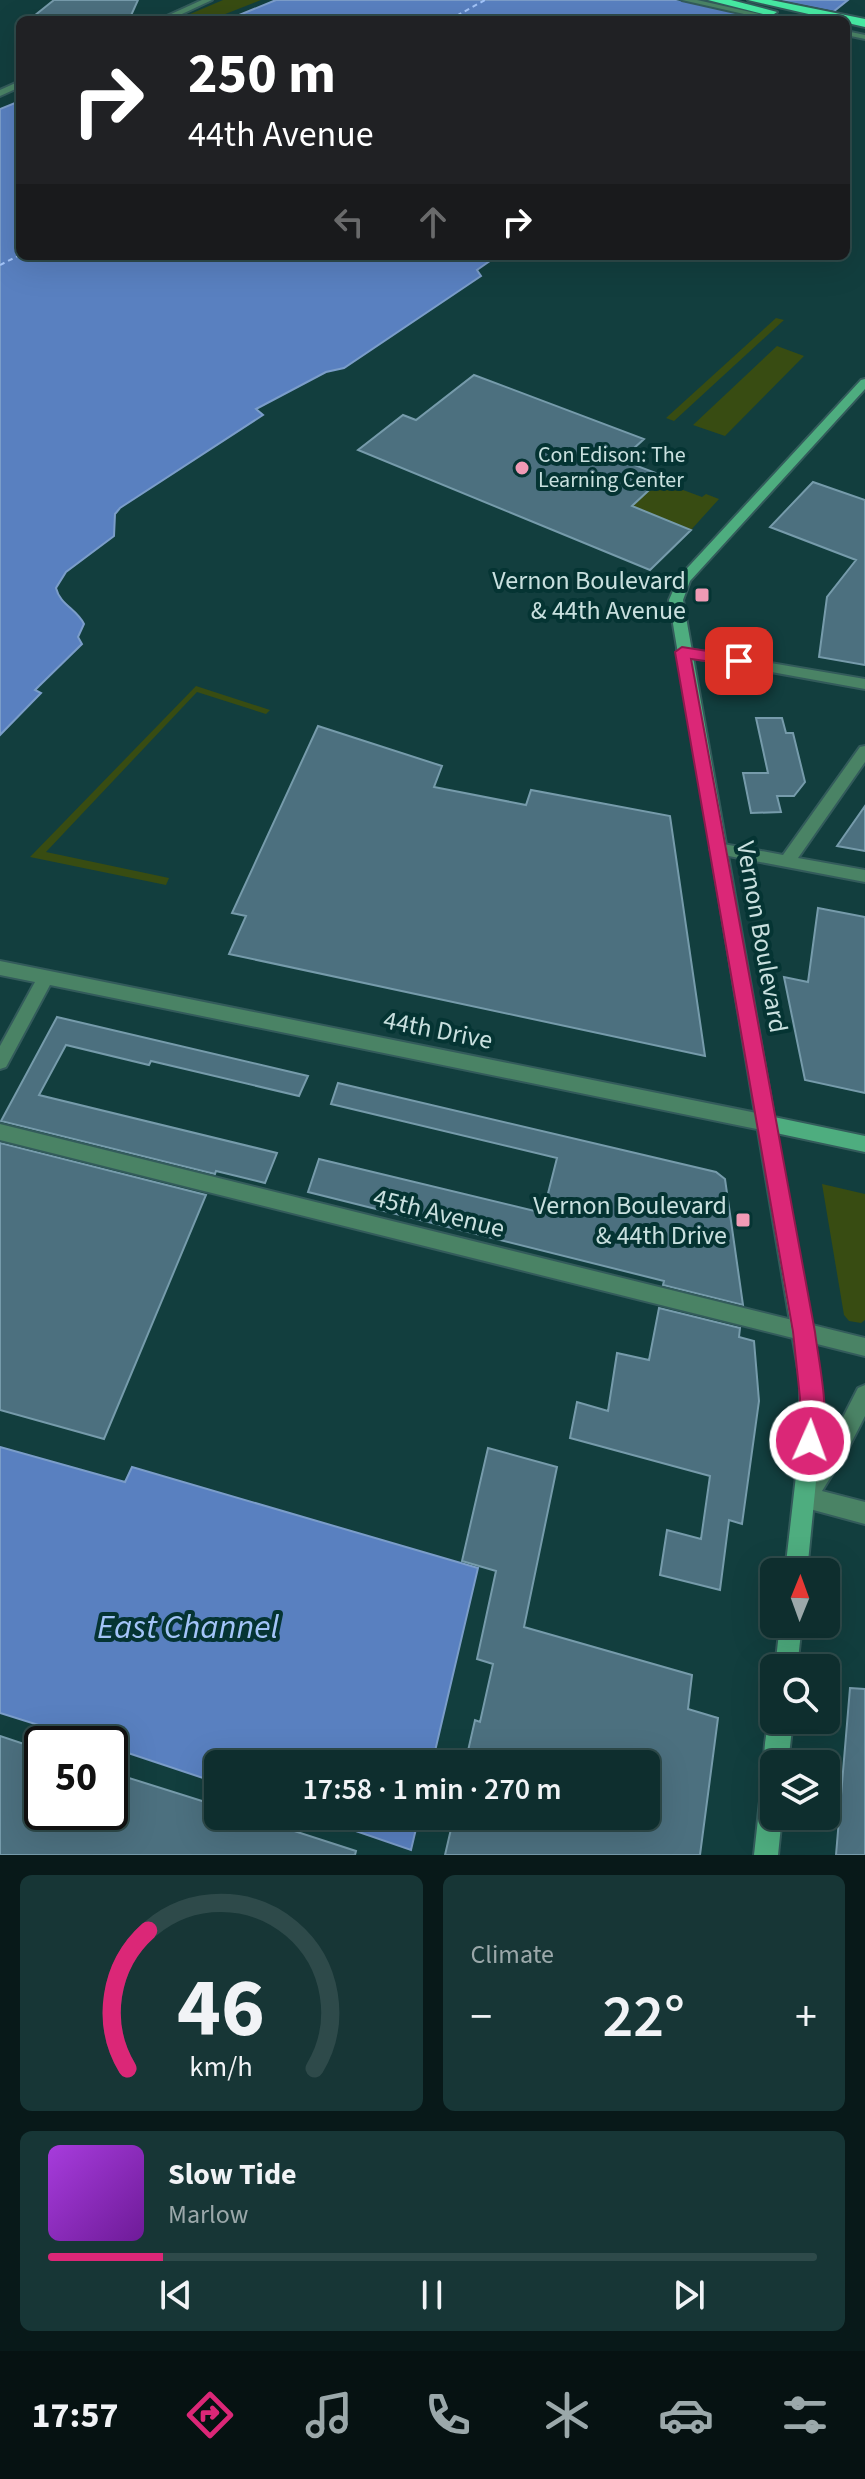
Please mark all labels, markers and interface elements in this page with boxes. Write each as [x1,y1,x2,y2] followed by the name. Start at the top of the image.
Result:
[188,35,336,114] text: 250 m
[56,48,160,152] icon: right
[188,109,374,160] text: 44th Avenue
[327,200,371,244] icon: left
[411,200,455,244] icon: ahead
[495,200,539,244] icon: right
[538,439,686,496] place label: Con Edison: The Learning Center
[513,459,531,477] marker: Con Edison: The Learning Center
[492,562,686,629] place label: Vernon Boulevard & 44th Avenue
[693,586,711,604] marker: Vernon Boulevard & 44th Avenue
[705,627,773,695] pin
[717,639,761,683] icon: arrive
[727,838,797,1036] street label: Vernon Boulevard
[380,1001,496,1059] street label: 44th Drive
[369,1179,509,1247] street label: 45th Avenue
[533,1187,727,1254] place label: Vernon Boulevard & 44th Drive
[734,1211,752,1229] marker: Vernon Boulevard & 44th Drive
[768,1399,852,1483] position arrow
[760,1558,840,1638] north arrow
[760,1558,840,1830] map controls
[97,1603,280,1652] water label: East Channel
[760,1654,840,1734] button: search
[24,1726,128,1830] speed limit sign: 50
[760,1750,840,1830] button: layers
[302,1768,562,1811] text: 17:58 · 1 min · 270 m
[471,1936,554,1973] text: Climate
[177,1950,265,2068] text: 46
[603,1975,685,2060] text: 22°
[471,1986,492,2049] text: −
[795,1986,817,2049] text: +
[190,2047,253,2087] text: km/h
[168,2153,297,2196] text: Slow Tide
[168,2196,248,2233] text: Marlow
[154,2273,198,2317] icon: previous
[410,2273,454,2317] icon: pause
[667,2273,711,2317] icon: next
[182,2387,238,2443] icon: directions
[301,2387,357,2443] icon: music
[420,2387,476,2443] icon: phone
[539,2387,595,2443] icon: climate
[658,2387,714,2443] icon: car
[777,2387,833,2443] icon: filters
[32,2390,118,2441] text: 17:57

